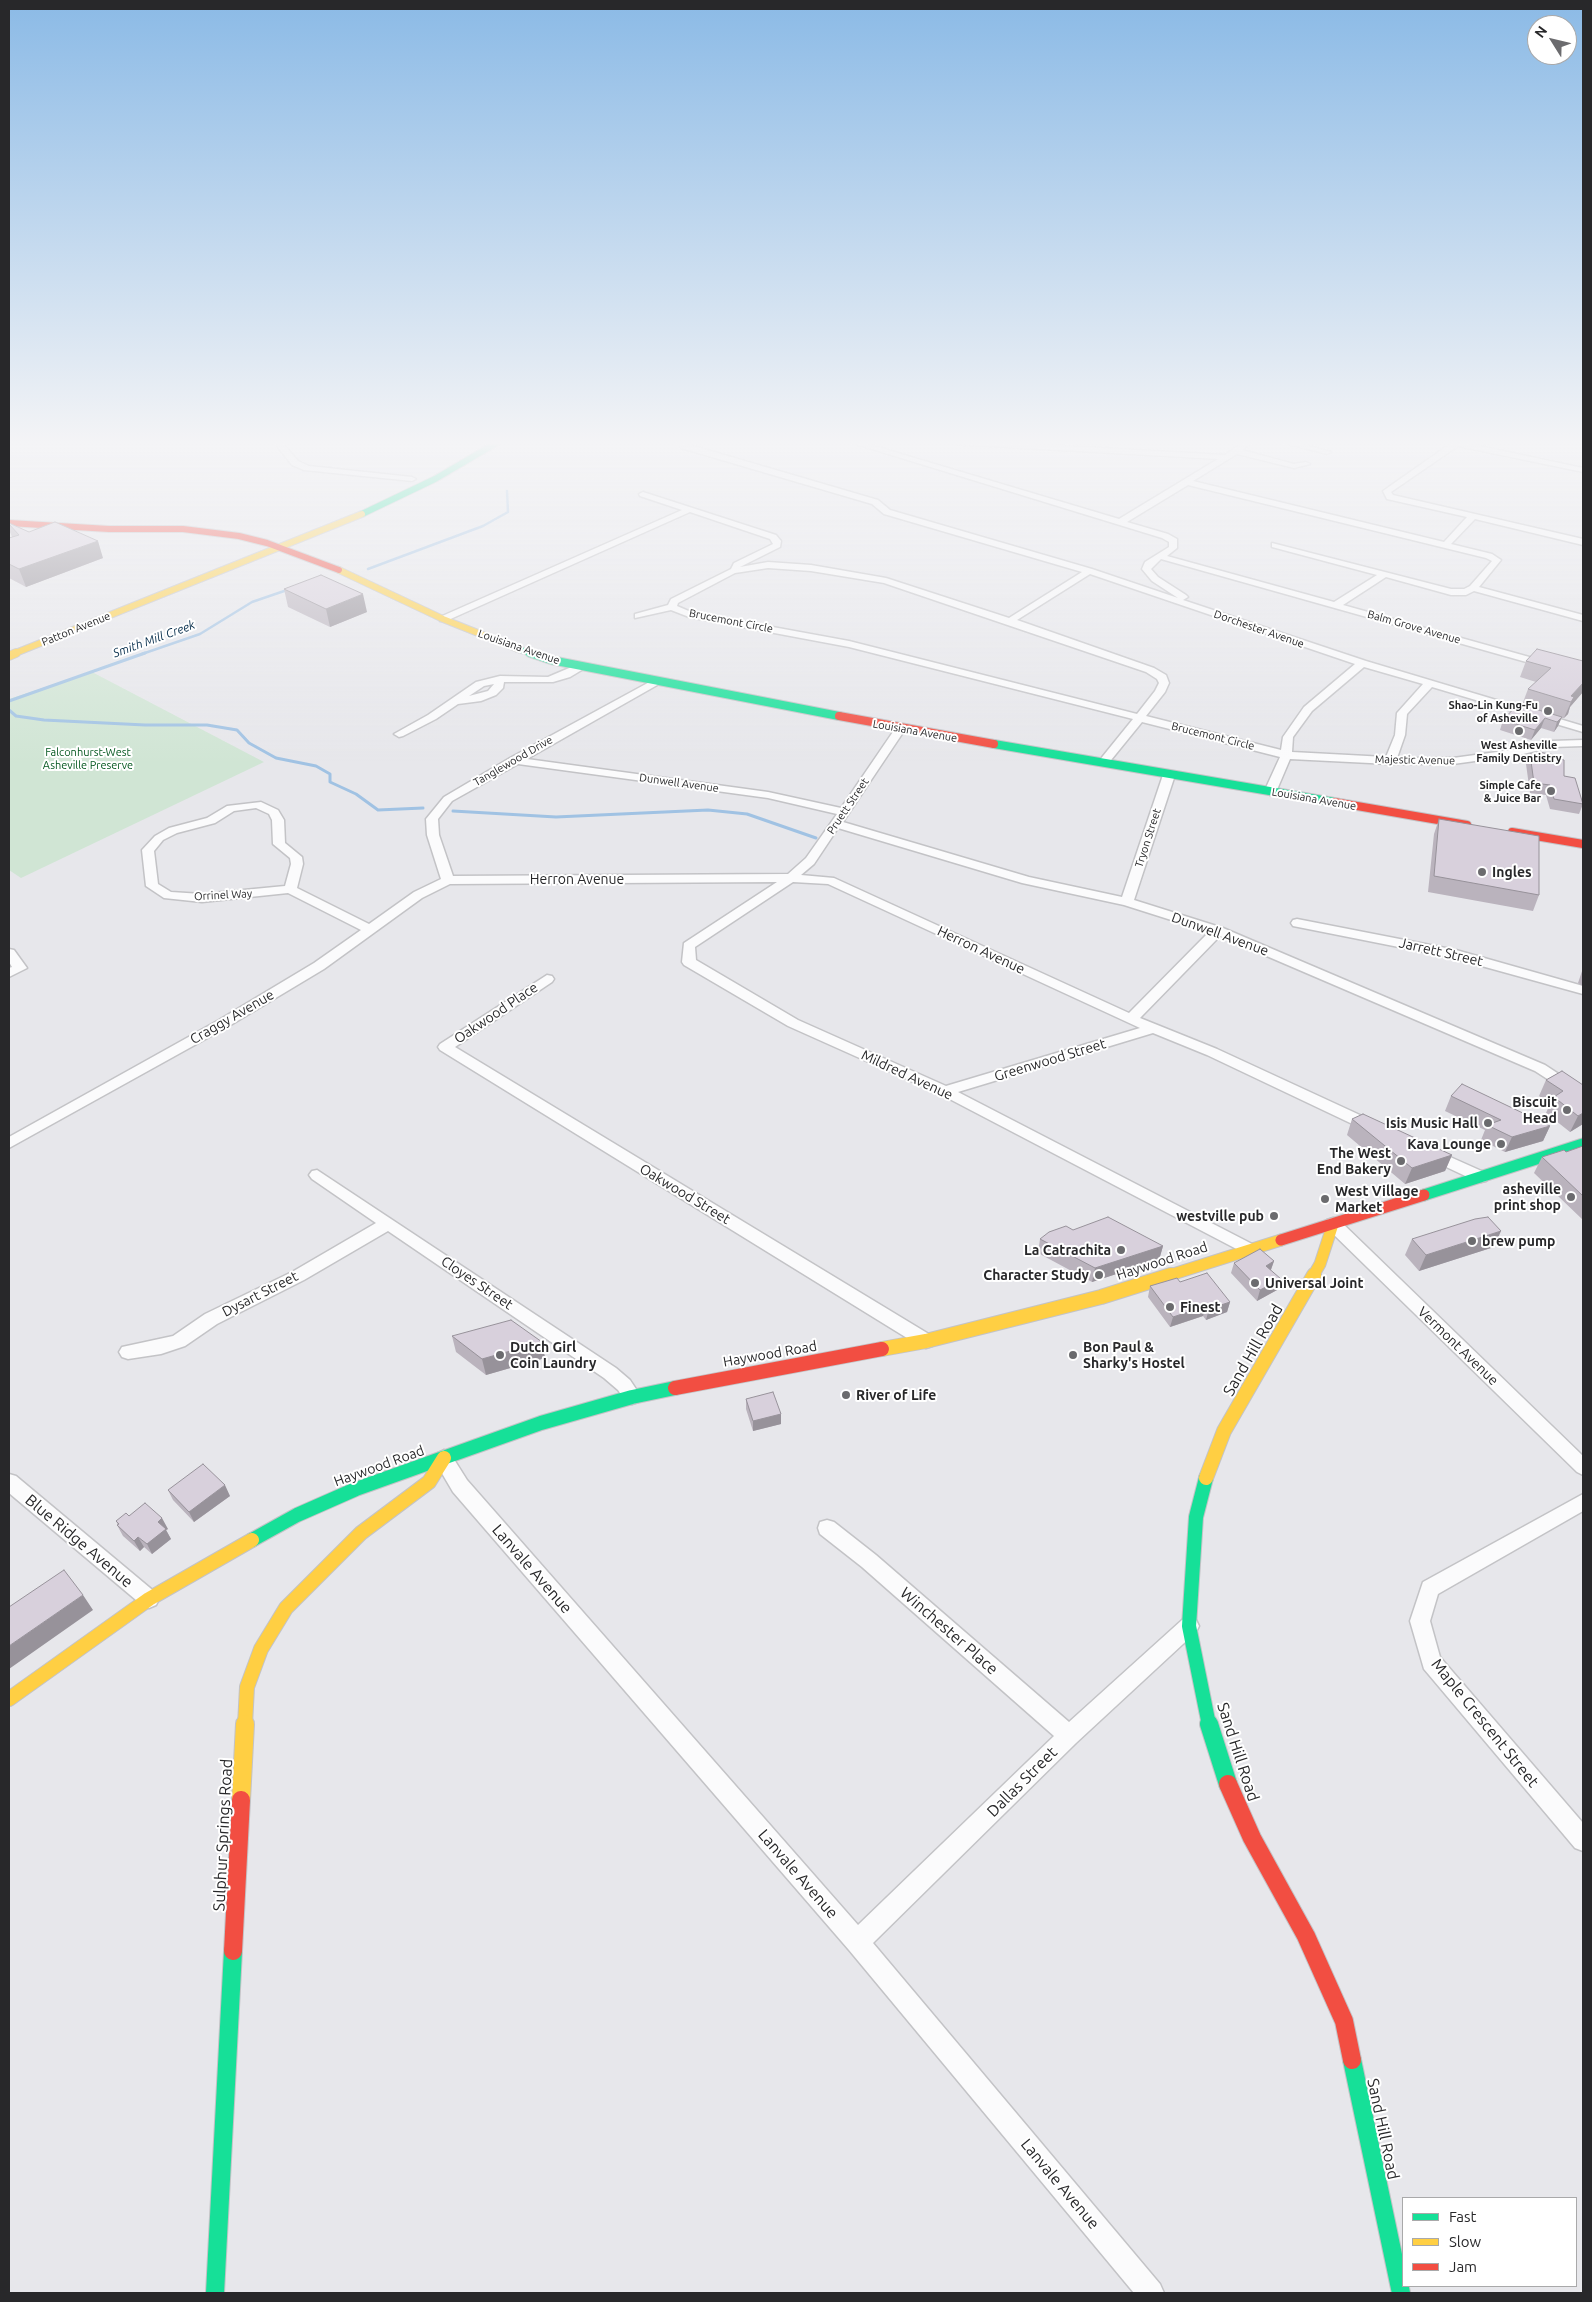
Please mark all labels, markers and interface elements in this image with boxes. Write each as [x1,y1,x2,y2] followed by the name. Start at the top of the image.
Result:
[1527,15,1577,65] north arrow
[1531,23,1550,41] text: N
[688,606,774,636] street label: Brucemont Circle
[1212,607,1306,651] street label: Dorchester Avenue
[1366,607,1462,647] street label: Balm Grove Avenue
[40,609,112,649] street label: Patton Avenue
[111,617,197,661] water label: Smith Mill Creek
[476,627,562,667] street label: Louisiana Avenue
[1448,698,1538,724] place label: Shao-Lin Kung-Fu of Asheville
[1542,705,1554,717] marker: Shao-Lin Kung-Fu of Asheville
[872,717,958,745] street label: Louisiana Avenue
[1170,719,1256,753] street label: Brucemont Circle
[1513,725,1525,737] marker: West Asheville Family Dentistry
[471,733,555,789] street label: Tanglewood Drive
[1476,738,1562,764] place label: West Asheville Family Dentistry
[43,745,133,771] park label: Falconhurst-West Asheville Preserve
[1375,753,1455,767] street label: Majestic Avenue
[638,771,720,795] street label: Dunwell Avenue
[824,775,872,837] street label: Pruett Street
[1479,778,1541,804] place label: Simple Cafe & Juice Bar
[1271,785,1357,813] street label: Louisiana Avenue
[1545,785,1557,797] marker: Simple Cafe & Juice Bar
[1132,807,1164,869] street label: Tryon Street
[1492,864,1532,880] place label: Ingles
[1476,866,1488,878] marker: Ingles
[530,871,624,887] street label: Herron Avenue
[194,887,252,903] street label: Orrinel Way
[1169,909,1271,959] street label: Dunwell Avenue
[935,922,1027,978] street label: Herron Avenue
[1397,934,1485,970] street label: Jarrett Street
[451,979,541,1047] street label: Oakwood Place
[187,986,277,1048] street label: Craggy Avenue
[992,1035,1108,1085] street label: Greenwood Street
[859,1046,955,1104] street label: Mildred Avenue
[1512,1094,1557,1126] place label: Biscuit Head
[1561,1104,1573,1116] marker: Biscuit Head
[1386,1115,1478,1131] place label: Isis Music Hall
[1482,1117,1494,1129] marker: Isis Music Hall
[1407,1136,1491,1152] place label: Kava Lounge
[1495,1138,1507,1150] marker: Kava Lounge
[1317,1145,1391,1178] place label: The West End Bakery
[1395,1155,1407,1167] marker: The West End Bakery
[637,1160,733,1228] street label: Oakwood Street
[1494,1181,1561,1214] place label: asheville print shop
[1335,1183,1419,1216] place label: West Village Market
[1565,1191,1577,1203] marker: asheville print shop
[1319,1193,1331,1205] marker: West Village Market
[1176,1208,1264,1224] place label: westville pub
[1268,1210,1280,1222] marker: westville pub
[1482,1233,1555,1249] place label: brew pump
[1466,1235,1478,1247] marker: brew pump
[1114,1238,1210,1284] street label: Haywood Road
[1024,1242,1111,1258] place label: La Catrachita
[1115,1244,1127,1256] marker: La Catrachita
[438,1253,516,1313] street label: Cloyes Street
[983,1267,1089,1283] place label: Character Study
[219,1268,301,1320] street label: Dysart Street
[1093,1269,1105,1281] marker: Character Study
[1265,1275,1363,1291] place label: Universal Joint
[1249,1277,1261,1289] marker: Universal Joint
[1180,1299,1221,1315] place label: Finest
[1164,1301,1176,1313] marker: Finest
[1219,1301,1287,1399] street label: Sand Hill Road
[1414,1303,1502,1389] street label: Vermont Avenue
[722,1337,818,1371] street label: Haywood Road
[510,1339,596,1371] place label: Dutch Girl Coin Laundry
[1083,1339,1185,1371] place label: Bon Paul & Sharky's Hostel
[494,1349,506,1361] marker: Dutch Girl Coin Laundry
[1067,1349,1079,1361] marker: Bon Paul & Sharky's Hostel
[856,1387,936,1403] place label: River of Life
[840,1389,852,1401] marker: River of Life
[332,1442,426,1490] street label: Haywood Road
[21,1490,137,1592] street label: Blue Ridge Avenue
[488,1520,576,1618] street label: Lanvale Avenue
[896,1583,1002,1679] street label: Winchester Place
[1427,1655,1543,1791] street label: Maple Crescent Street
[1213,1700,1263,1804] street label: Sand Hill Road
[983,1743,1061,1821] street label: Dallas Street
[209,1758,237,1912] street label: Sulphur Springs Road
[754,1825,842,1923] street label: Lanvale Avenue
[1363,2077,1403,2181] street label: Sand Hill Road
[1017,2135,1103,2233] street label: Lanvale Avenue
[1402,2197,1577,2287] legend
[1449,2208,1476,2225] text: Fast
[1449,2233,1481,2250] text: Slow
[1449,2258,1477,2275] text: Jam

